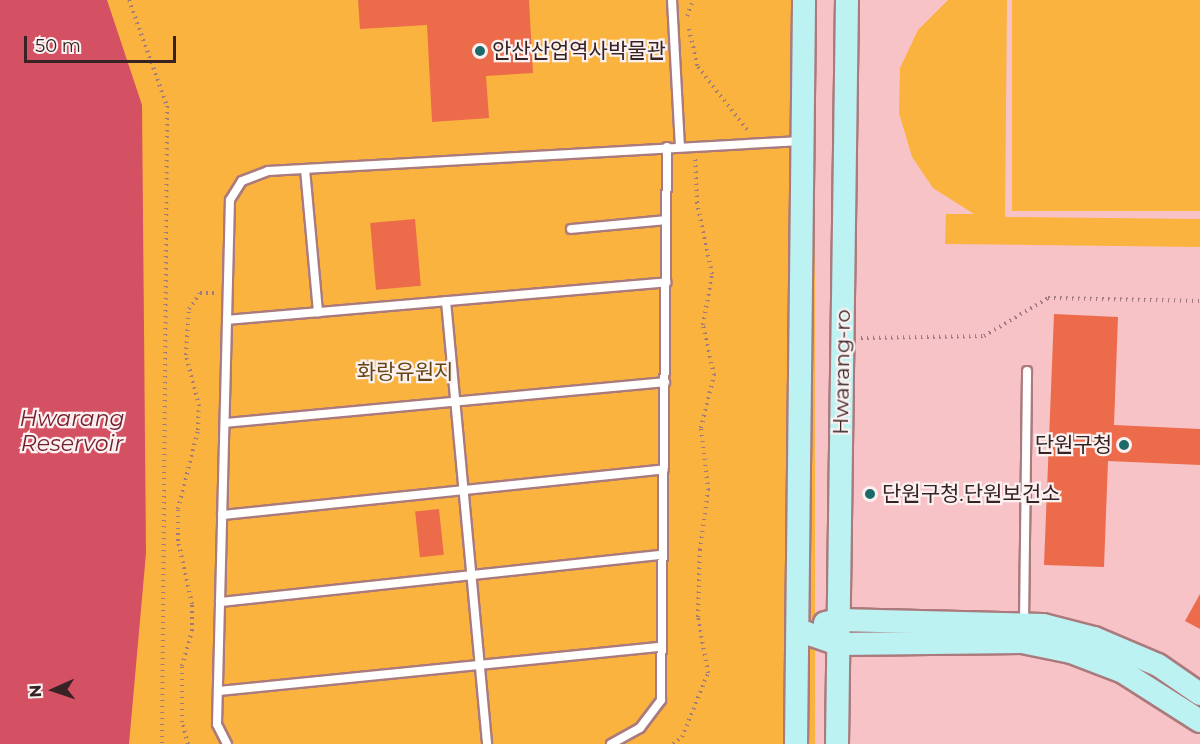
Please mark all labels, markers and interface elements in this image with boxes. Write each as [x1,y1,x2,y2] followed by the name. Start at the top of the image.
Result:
[27,24,178,62] scale bar
[35,35,81,57] text: 50 m
[492,38,666,64] place label: 안산산업역사박물관
[473,44,487,58] marker: 안산산업역사박물관
[828,309,856,435] street label: Hwarang-ro
[357,359,453,385] park label: 화랑유원지
[19,405,125,457] water label: Hwarang Reservoir
[1035,432,1112,458] place label: 단원구청
[1117,438,1131,452] marker: 단원구청
[882,481,1060,507] place label: 단원구청.단원보건소
[863,487,877,501] marker: 단원구청.단원보건소
[24,660,84,720] north arrow
[26,684,45,698] text: N

